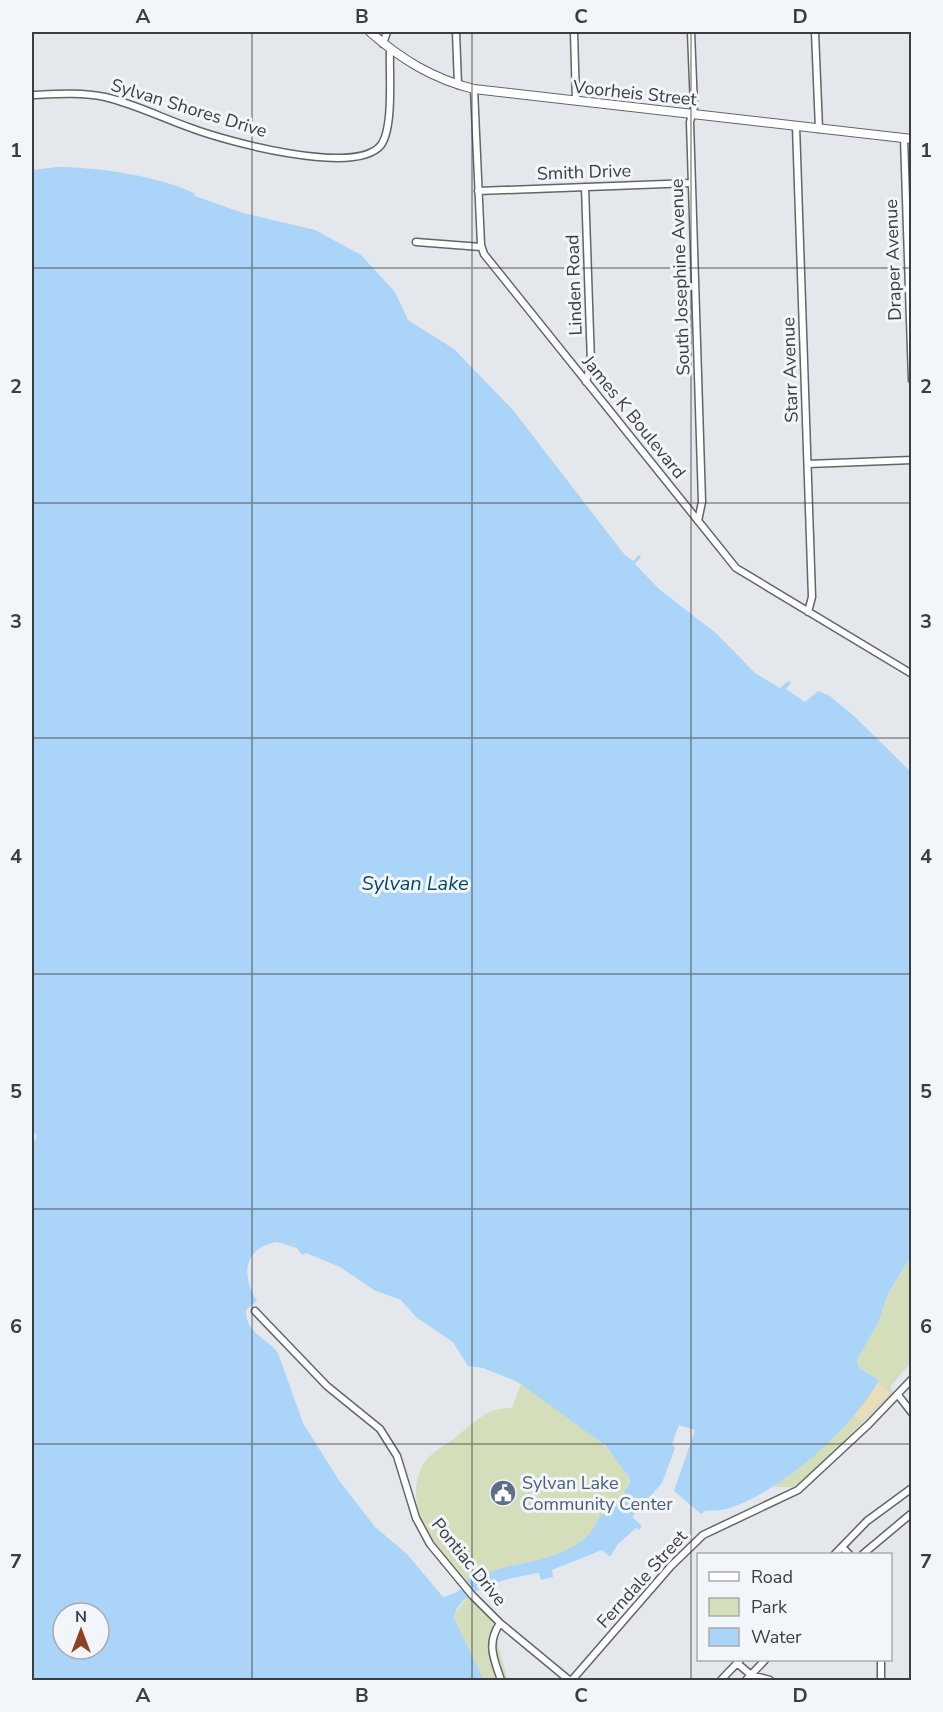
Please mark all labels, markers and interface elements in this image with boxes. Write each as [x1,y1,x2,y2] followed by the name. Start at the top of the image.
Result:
[136,3,151,30] text: A
[355,3,369,30] text: B
[574,3,588,30] text: C
[792,3,808,30] text: D
[108,73,270,143] street label: Sylvan Shores Drive
[571,74,699,111] street label: Voorheis Street
[10,137,22,164] text: 1
[920,137,932,164] text: 1
[536,158,632,186] street label: Smith Drive
[665,178,695,376] street label: South Josephine Avenue
[879,199,907,321] street label: Draper Avenue
[560,234,588,336] street label: Linden Road
[776,317,804,423] street label: Starr Avenue
[576,350,691,484] street label: James K Boulevard
[10,373,22,400] text: 2
[920,373,932,400] text: 2
[10,608,22,635] text: 3
[920,608,932,635] text: 3
[10,843,22,870] text: 4
[920,843,932,870] text: 4
[361,870,469,897] water label: Sylvan Lake
[10,1078,22,1105] text: 5
[920,1078,932,1105] text: 5
[10,1313,22,1340] text: 6
[920,1313,932,1340] text: 6
[522,1471,673,1516] place label: Sylvan Lake Community Center
[488,1478,518,1508] public building icon: Sylvan Lake Community Center
[426,1513,512,1611] street label: Pontiac Drive
[591,1524,693,1633] street label: Ferndale Street
[10,1548,22,1575] text: 7
[920,1548,932,1575] text: 7
[697,1553,892,1661] legend
[751,1565,793,1589] text: Road
[751,1595,788,1619] text: Park
[51,1601,111,1661] north arrow
[75,1606,87,1628] text: N
[751,1625,802,1649] text: Water
[136,1682,151,1709] text: A
[355,1682,369,1709] text: B
[574,1682,588,1709] text: C
[792,1682,808,1709] text: D

